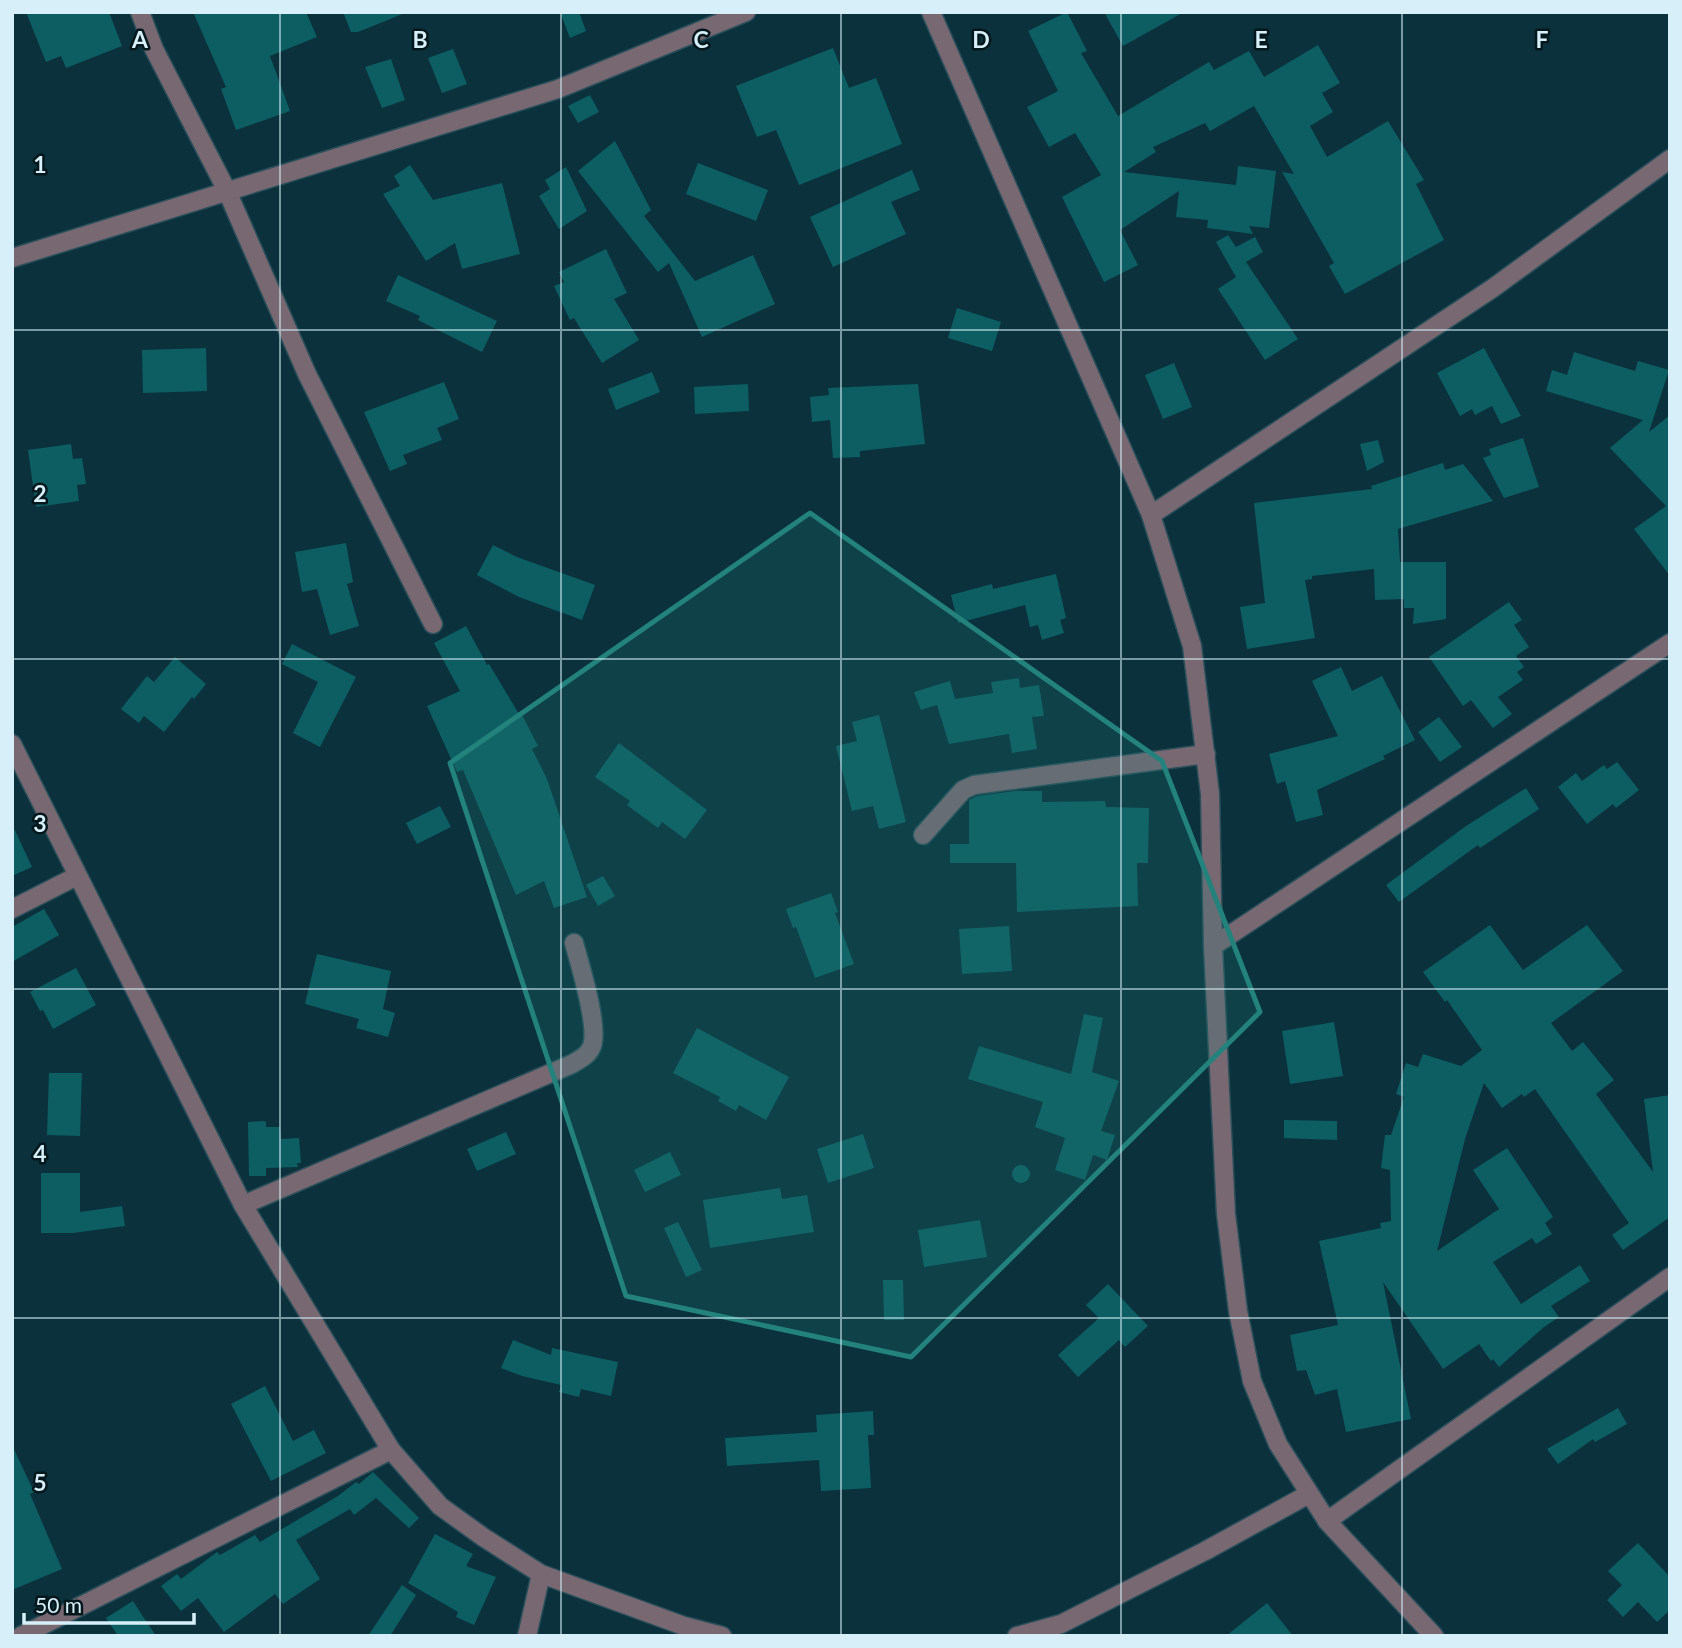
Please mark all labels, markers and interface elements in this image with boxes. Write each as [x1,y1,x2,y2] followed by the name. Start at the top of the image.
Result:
[131,25,149,53] text: A
[412,25,428,53] text: B
[693,25,709,53] text: C
[972,25,990,53] text: D
[1254,25,1268,53] text: E
[1535,25,1549,53] text: F
[33,150,47,178] text: 1
[33,479,47,507] text: 2
[33,809,47,837] text: 3
[33,1139,47,1167] text: 4
[33,1468,47,1496] text: 5
[24,1582,194,1626] scale bar
[35,1592,82,1617] text: 50 m

